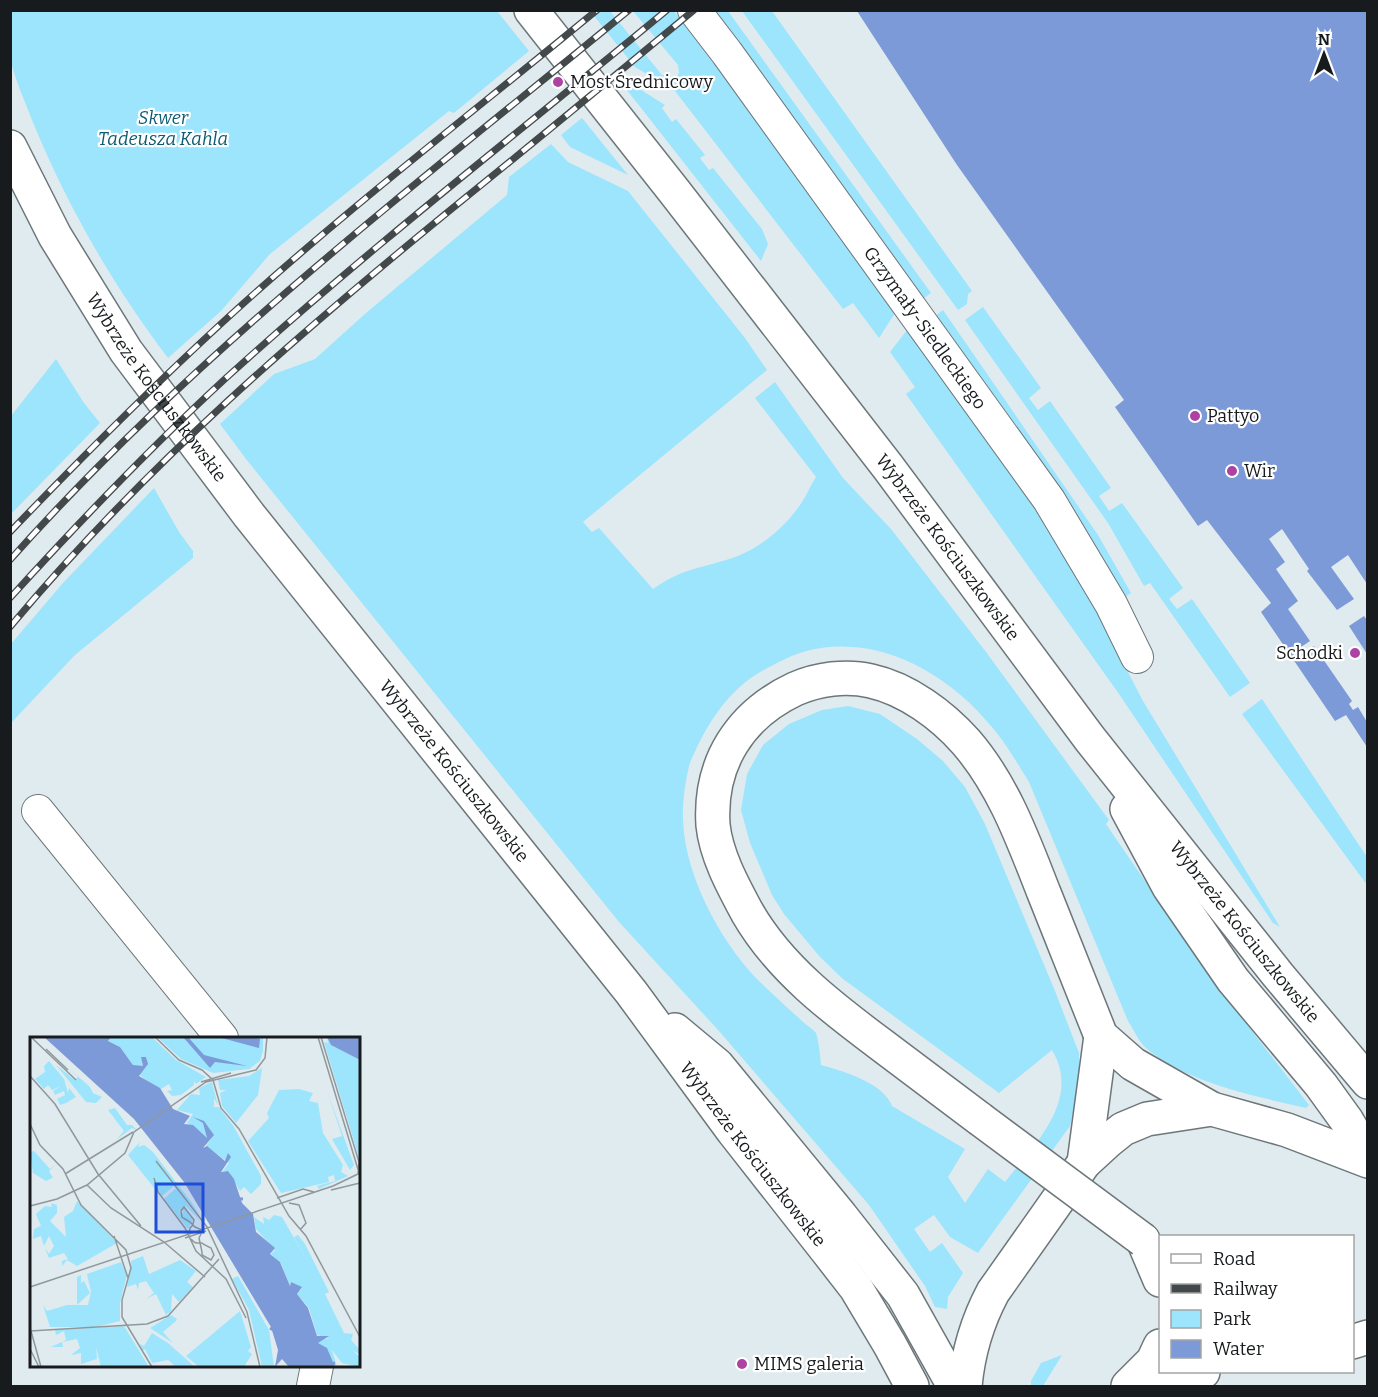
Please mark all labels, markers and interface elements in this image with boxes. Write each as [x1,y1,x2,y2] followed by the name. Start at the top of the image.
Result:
[1294,24,1354,84] north arrow
[1318,30,1330,49] text: N
[570,71,714,93] place label: Most Średnicowy
[551,75,565,89] marker: Most Średnicowy
[98,107,228,150] park label: Skwer Tadeusza Kahla
[859,242,991,414] street label: Grzymały-Siedleckiego
[82,289,231,486] street label: Wybrzeże Kościuszkowskie
[1207,405,1259,427] place label: Pattyo
[1188,409,1202,423] marker: Pattyo
[871,450,1024,645] street label: Wybrzeże Kościuszkowskie
[1244,460,1275,482] place label: Wir
[1225,464,1239,478] marker: Wir
[1276,642,1343,664] place label: Schodki
[1348,646,1362,660] marker: Schodki
[375,676,534,867] street label: Wybrzeże Kościuszkowskie
[1165,837,1324,1027] street label: Wybrzeże Kościuszkowskie
[30,1037,360,1367] inset map
[675,1058,831,1251] street label: Wybrzeże Kościuszkowskie
[1159,1235,1354,1373] legend
[1213,1248,1256,1270] text: Road
[1213,1278,1278,1300] text: Railway
[1213,1308,1252,1330] text: Park
[1213,1338,1264,1360] text: Water
[754,1353,864,1375] place label: MIMS galeria
[735,1357,749,1371] marker: MIMS galeria

